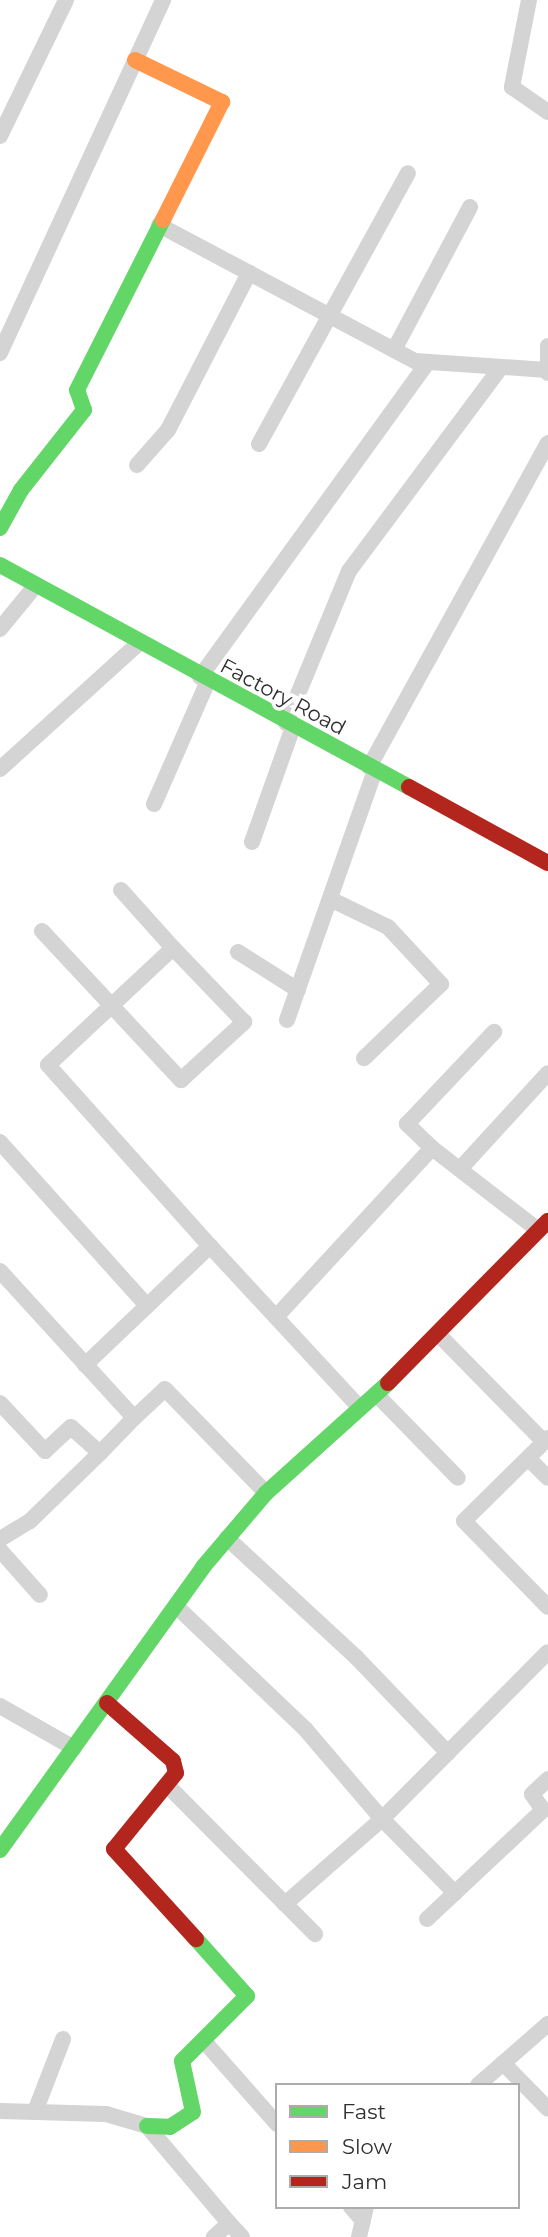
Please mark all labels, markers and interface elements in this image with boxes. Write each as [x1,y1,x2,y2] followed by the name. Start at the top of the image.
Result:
[216,653,350,741] street label: Factory Road
[275,2083,520,2209] legend
[342,2099,386,2124] text: Fast
[342,2134,392,2159] text: Slow
[342,2169,387,2194] text: Jam

